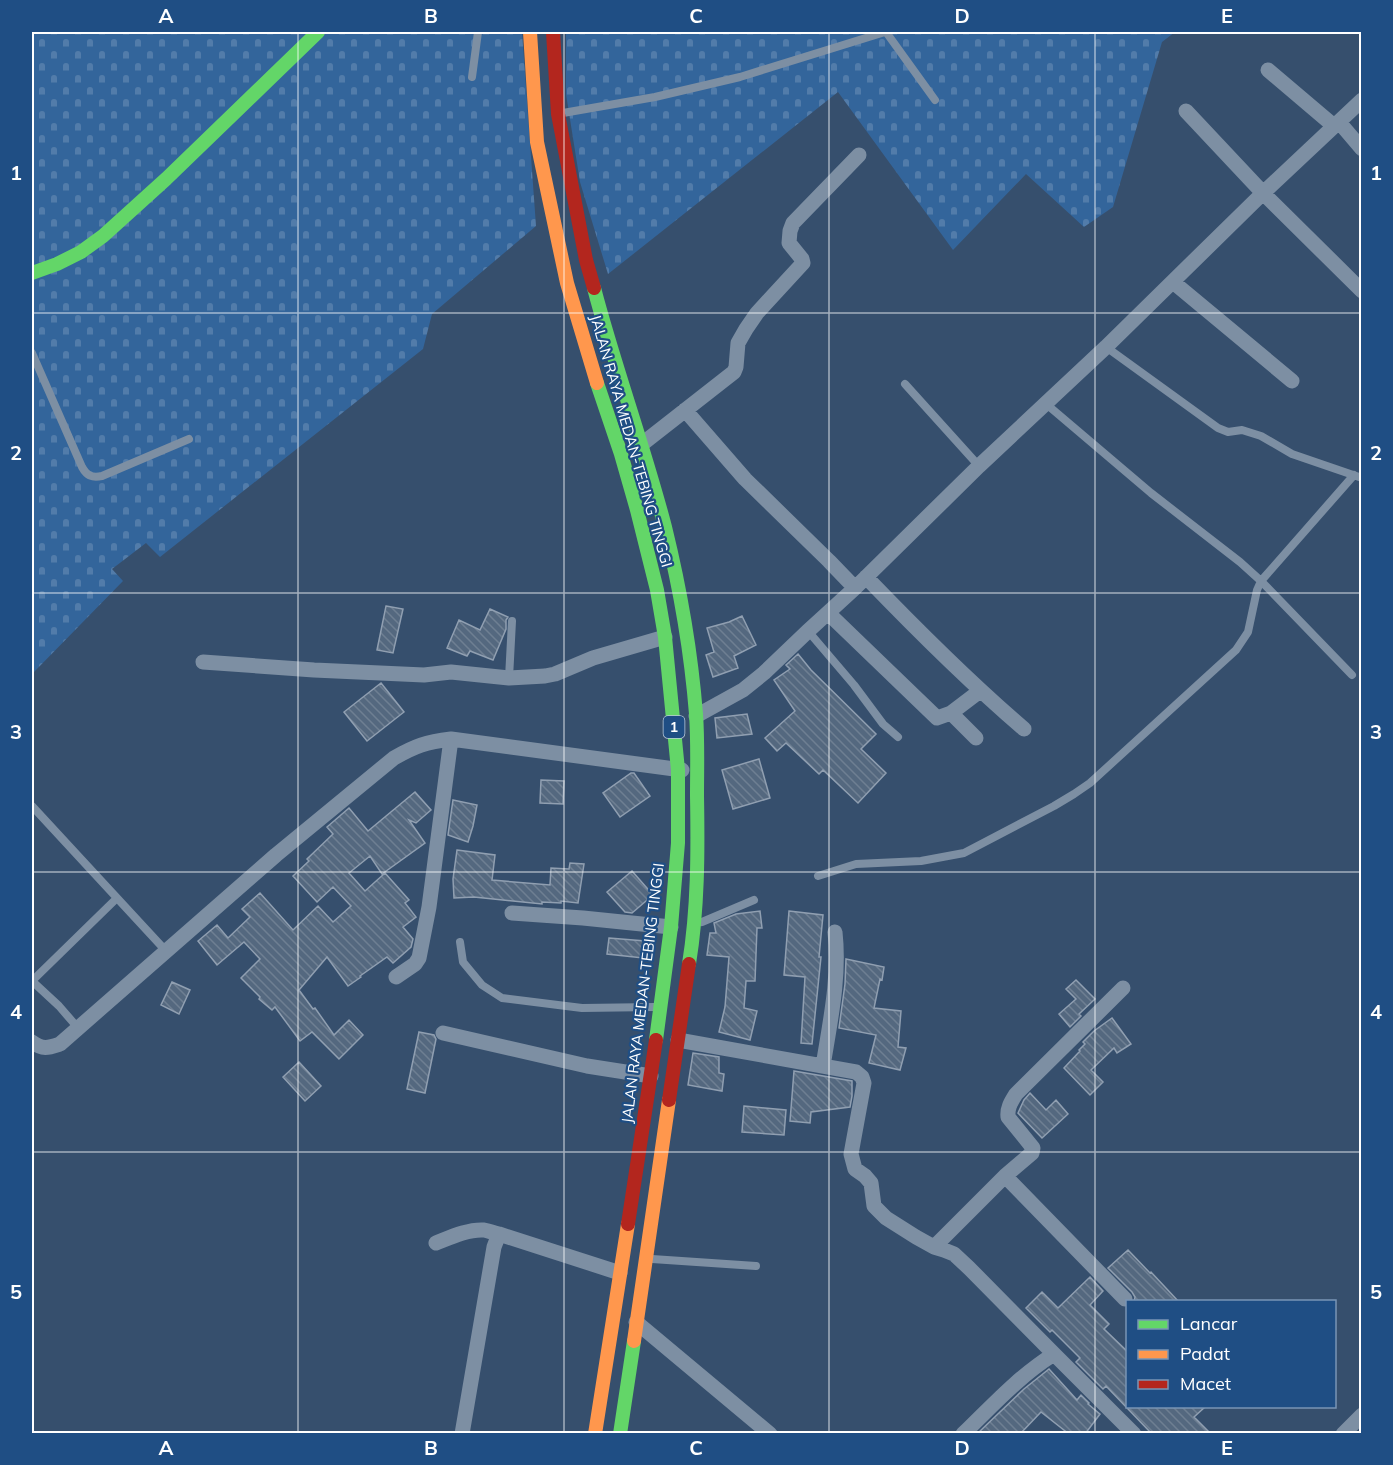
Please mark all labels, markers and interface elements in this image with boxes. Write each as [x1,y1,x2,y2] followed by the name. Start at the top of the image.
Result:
[159,3,174,28] text: A
[424,3,438,28] text: B
[689,3,703,28] text: C
[954,3,970,28] text: D
[1221,3,1233,28] text: E
[10,160,22,185] text: 1
[1370,160,1382,185] text: 1
[586,312,677,569] street label: JALAN RAYA MEDAN-TEBING TINGGI
[10,440,22,465] text: 2
[1370,440,1382,465] text: 2
[664,716,684,738] road number: 1
[10,719,22,744] text: 3
[1370,719,1382,744] text: 3
[617,862,668,1124] street label: JALAN RAYA MEDAN-TEBING TINGGI
[10,999,22,1024] text: 4
[1370,999,1382,1024] text: 4
[10,1279,22,1304] text: 5
[1370,1279,1382,1304] text: 5
[1126,1300,1336,1408] legend
[1180,1312,1238,1335] text: Lancar
[1180,1342,1230,1365] text: Padat
[1180,1372,1231,1395] text: Macet
[159,1435,174,1460] text: A
[424,1435,438,1460] text: B
[689,1435,703,1460] text: C
[954,1435,970,1460] text: D
[1221,1435,1233,1460] text: E

